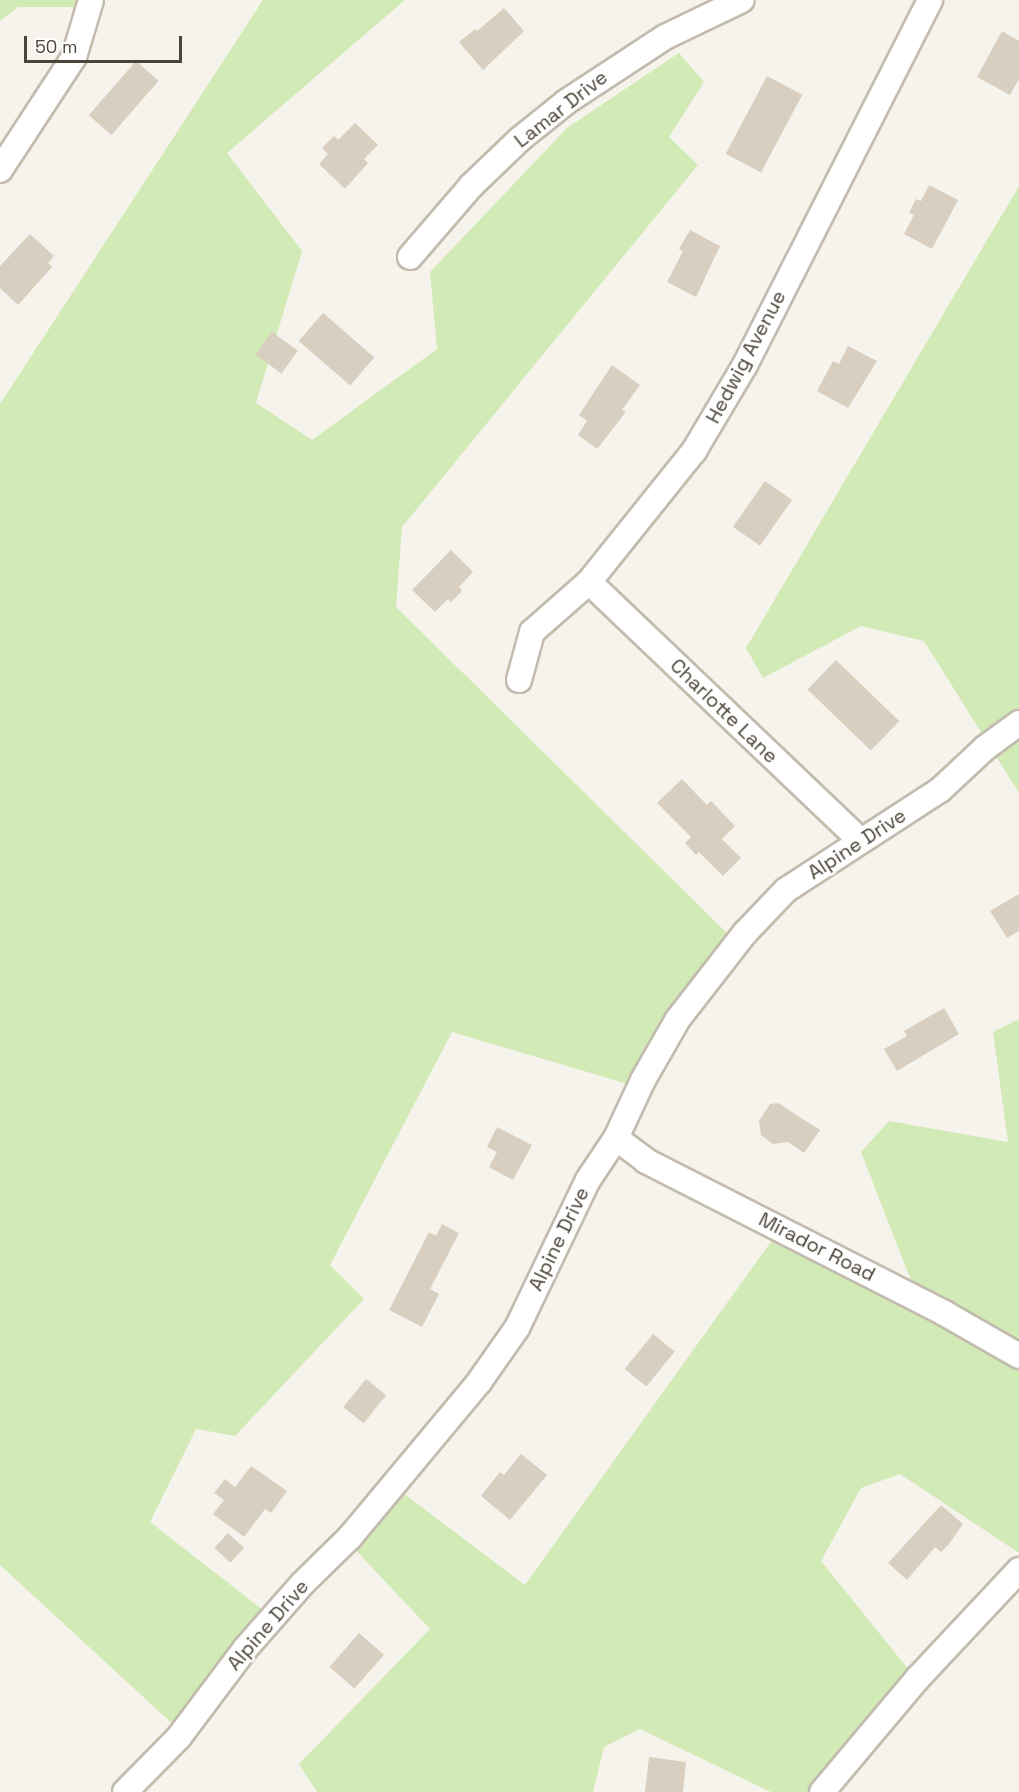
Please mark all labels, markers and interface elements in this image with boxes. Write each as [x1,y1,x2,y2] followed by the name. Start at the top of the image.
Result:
[27,24,184,62] scale bar
[35,35,77,58] text: 50 m
[510,65,612,153] street label: Lamar Drive
[701,286,791,428] street label: Hedwig Avenue
[665,654,783,768] street label: Charlotte Lane
[803,803,911,885] street label: Alpine Drive
[524,1183,594,1295] street label: Alpine Drive
[755,1207,879,1287] street label: Mirador Road
[222,1575,314,1675] street label: Alpine Drive

